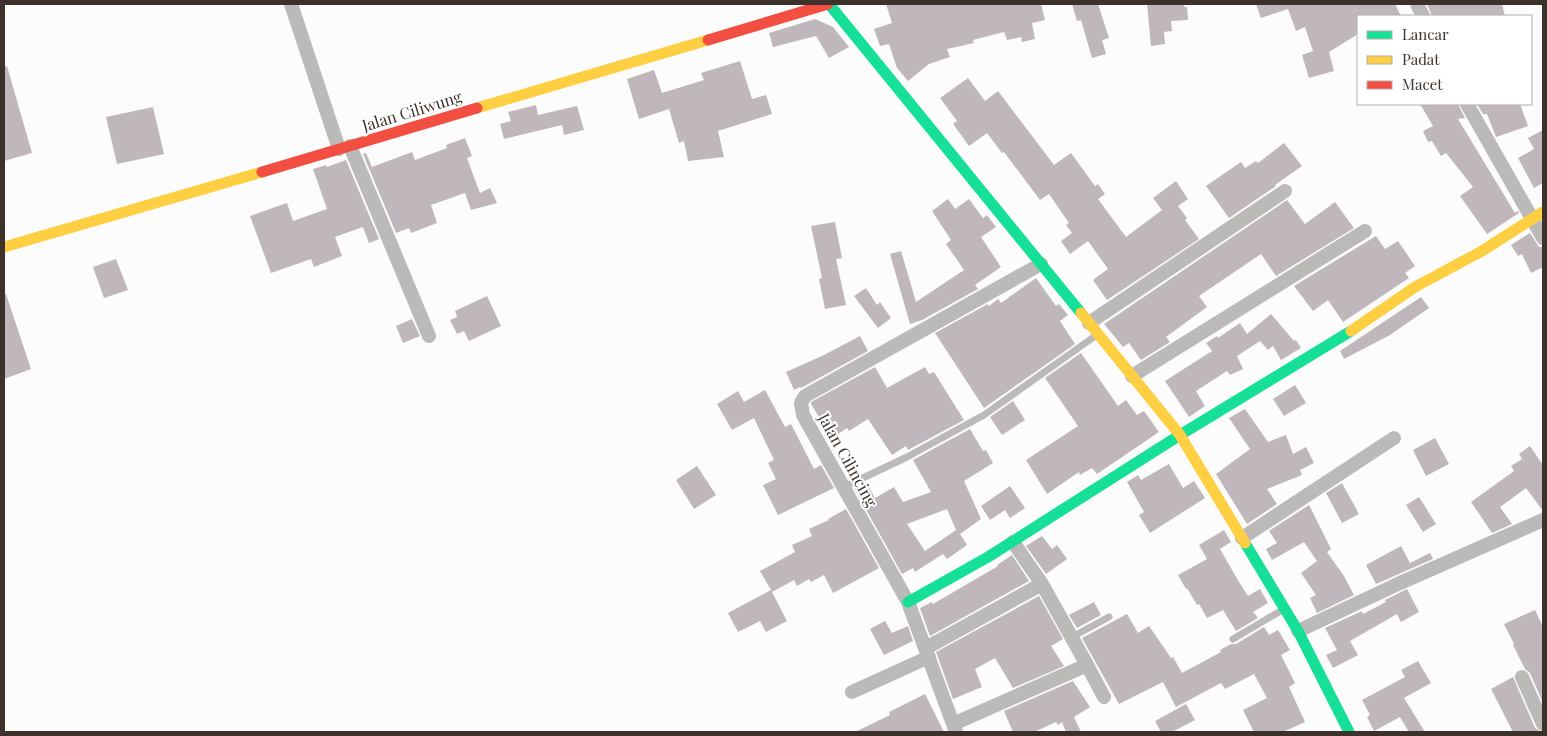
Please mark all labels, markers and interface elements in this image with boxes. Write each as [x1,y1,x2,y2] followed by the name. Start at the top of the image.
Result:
[1357,15,1532,105] legend
[1402,24,1449,44] text: Lancar
[1402,49,1440,69] text: Padat
[1402,74,1443,94] text: Macet
[358,85,465,136] street label: Jalan Ciliwung
[814,408,883,511] street label: Jalan Cilincing

